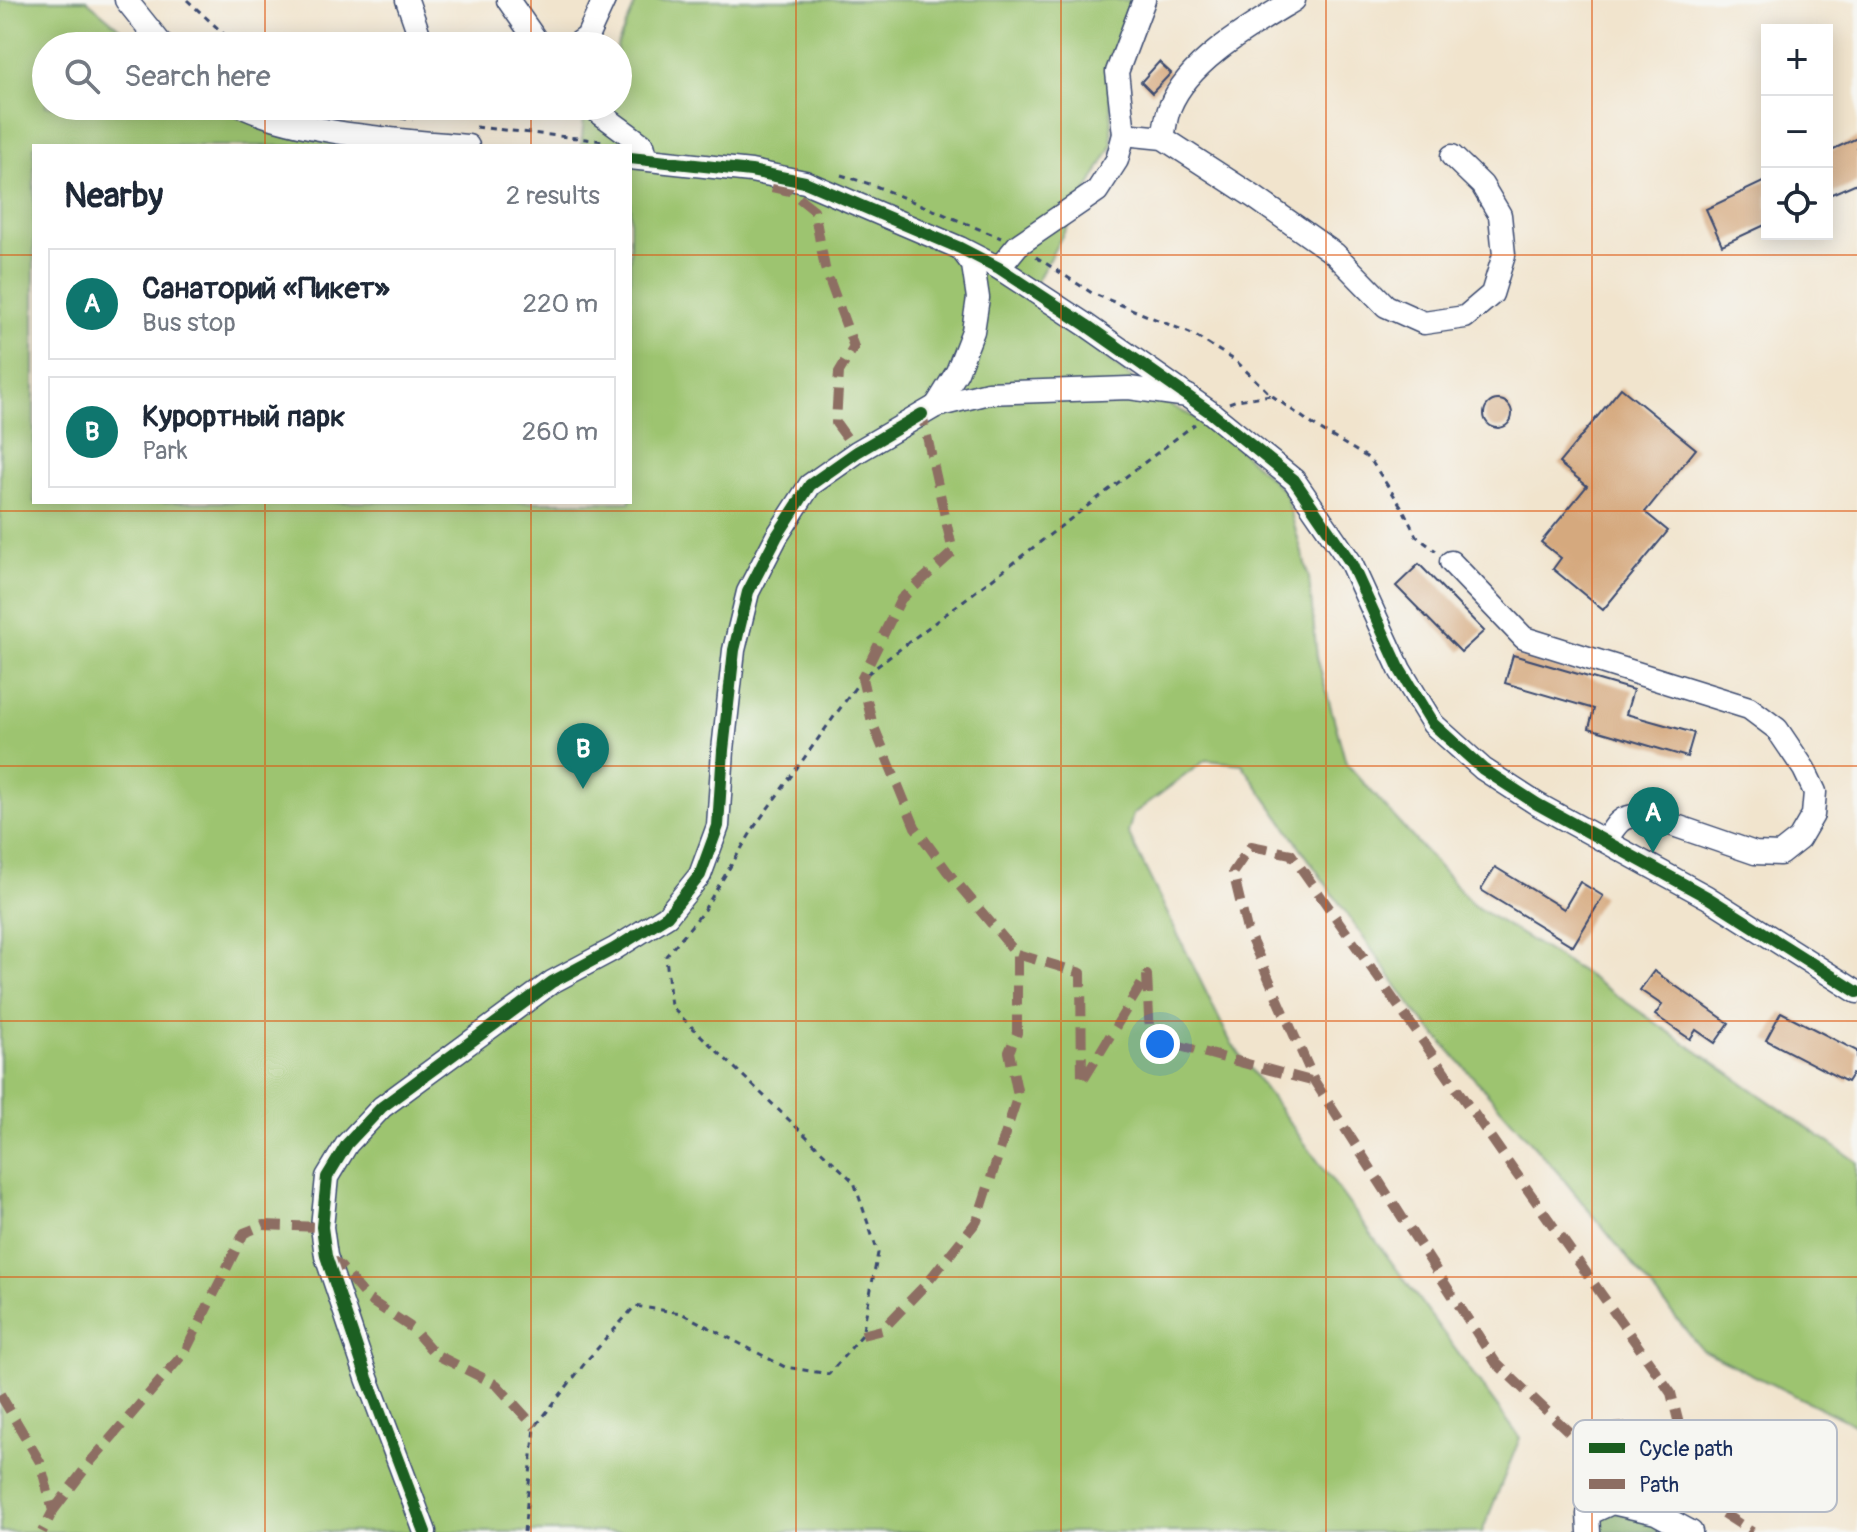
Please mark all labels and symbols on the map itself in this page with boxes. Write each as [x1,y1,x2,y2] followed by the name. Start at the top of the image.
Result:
[557,723,609,789] pin: B
[1627,787,1679,853] pin: A
[1140,1024,1180,1064] your location
[1573,1420,1837,1512] legend
[1639,1435,1733,1463] text: Cycle path
[1639,1471,1679,1499] text: Path

